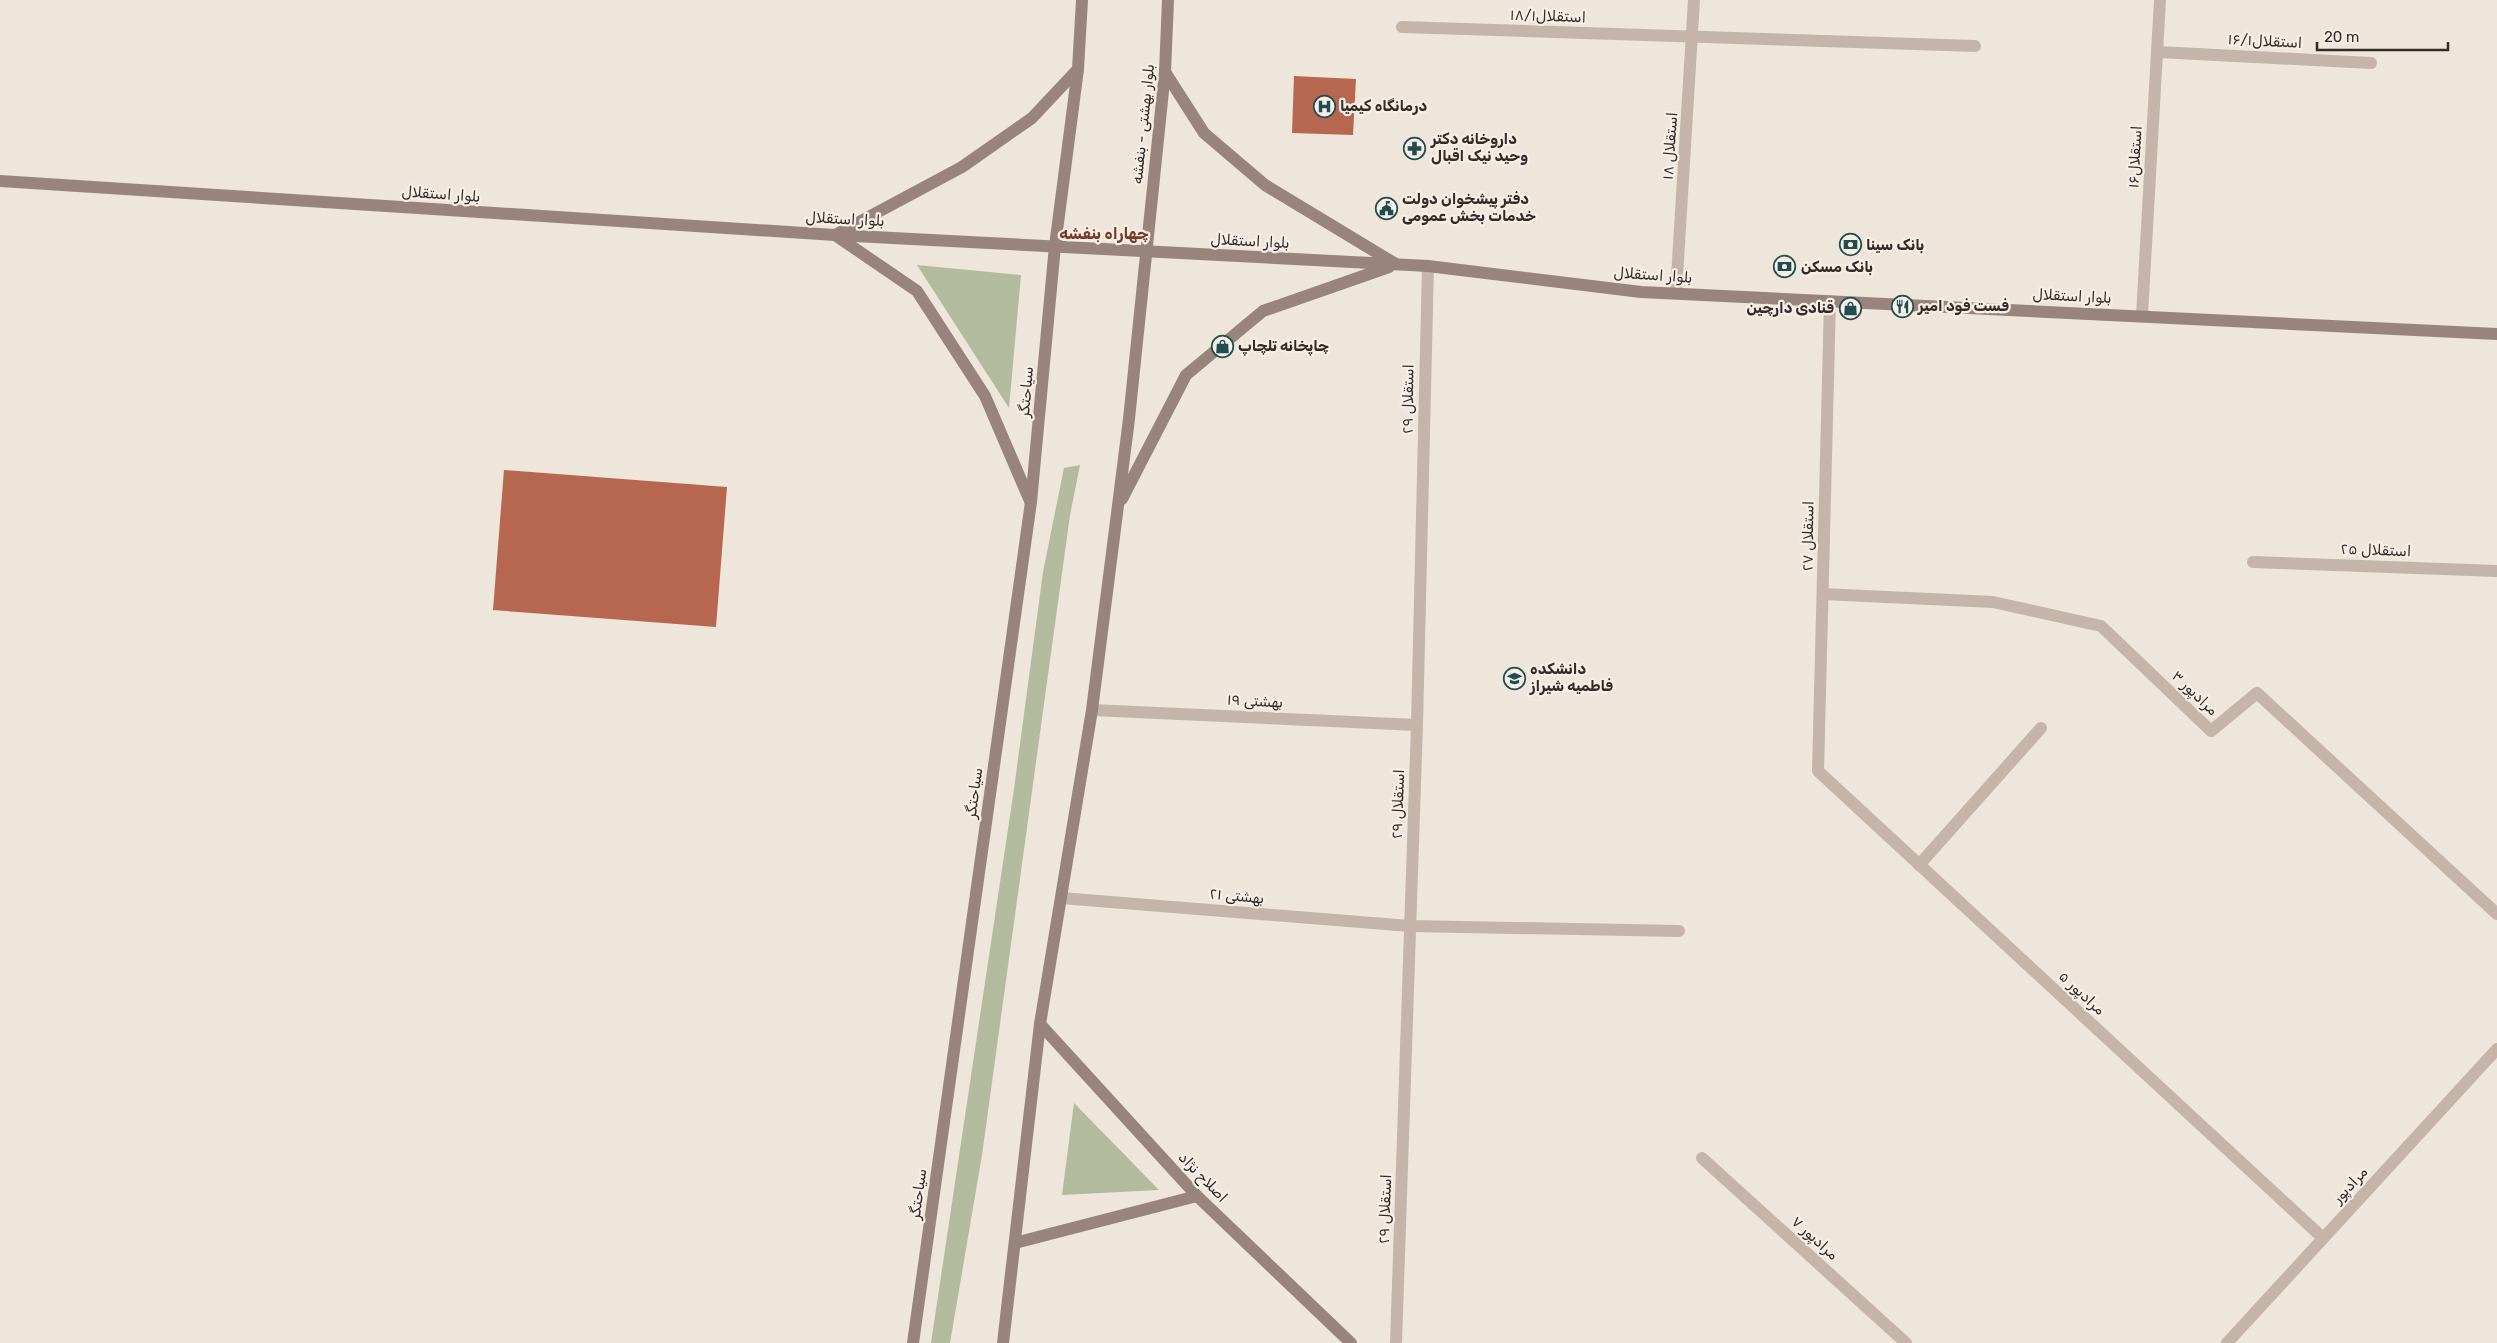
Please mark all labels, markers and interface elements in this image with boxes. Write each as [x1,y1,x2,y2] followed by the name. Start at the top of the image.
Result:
[1510,6,1586,26] street label: استقلال۱۸/۱
[2317,20,2448,52] scale bar
[2324,28,2359,46] text: 20 m
[2227,30,2303,52] street label: استقلال۱۶/۱
[1128,63,1158,185] street label: بلوار بهشتی - بنفشه
[1312,94,1336,118] hospital icon: درمانگاه کیمیا
[1340,97,1427,115] place label: درمانگاه کیمیا
[1659,112,1681,180] street label: استقلال ۱۸
[2124,125,2146,189] street label: استقلال۱۶
[1430,130,1528,165] place label: داروخانه دکتر وحید نیک اقبال
[1403,136,1427,160] pharmacy icon: داروخانه دکتر وحید نیک اقبال
[401,182,481,206] street label: بلوار استقلال
[1402,190,1536,225] place label: دفتر پیشخوان دولت خدمات بخش عمومی
[1374,196,1398,220] public building icon: دفتر پیشخوان دولت خدمات بخش عمومی
[805,208,885,230] street label: بلوار استقلال
[1059,224,1149,243] district label: چهاراه بنفشه
[1210,230,1290,252] street label: بلوار استقلال
[1838,233,1862,257] bank icon: بانک سینا
[1866,236,1924,254] place label: بانک سینا
[1773,255,1797,279] bank icon: بانک مسکن
[1801,258,1873,276] place label: بانک مسکن
[1613,263,1693,287] street label: بلوار استقلال
[2032,285,2112,307] street label: بلوار استقلال
[1890,294,1914,318] restaurant icon: فست فود امیر
[1838,296,1862,320] shop icon: قنادی دارچین
[1917,297,2009,315] place label: فست فود امیر
[1747,299,1834,317] place label: قنادی دارچین
[1210,334,1234,358] shop icon: چاپخانه تلچاپ
[1238,337,1329,357] place label: چاپخانه تلچاپ
[1398,364,1418,434] street label: ۲۹ استقلال
[1015,366,1037,419] street label: سیاحتگر
[1798,501,1818,571] street label: ۲۷ استقلال
[2340,540,2412,560] street label: ۲۵ استقلال
[1529,660,1613,695] place label: دانشکده فاطمیه شیراز
[1502,666,1526,690] school or university icon: دانشکده فاطمیه شیراز
[2168,667,2222,720] street label: ۳ مرادپور
[1227,691,1283,711] street label: ۱۹ بهشتی
[961,766,986,821] street label: سیاحتگر
[1388,769,1408,839] street label: ۲۹ استقلال
[1209,885,1265,907] street label: ۲۱ بهشتی
[2054,967,2109,1020] street label: ۵ مرادپور
[1173,1148,1231,1207] street label: اصلاح نژاد
[2328,1163,2372,1208] street label: مرادپور
[905,1167,930,1222] street label: سیاحتگر
[1375,1174,1395,1244] street label: ۲۹ استقلال
[1787,1212,1842,1264] street label: ۷ مرادپور

